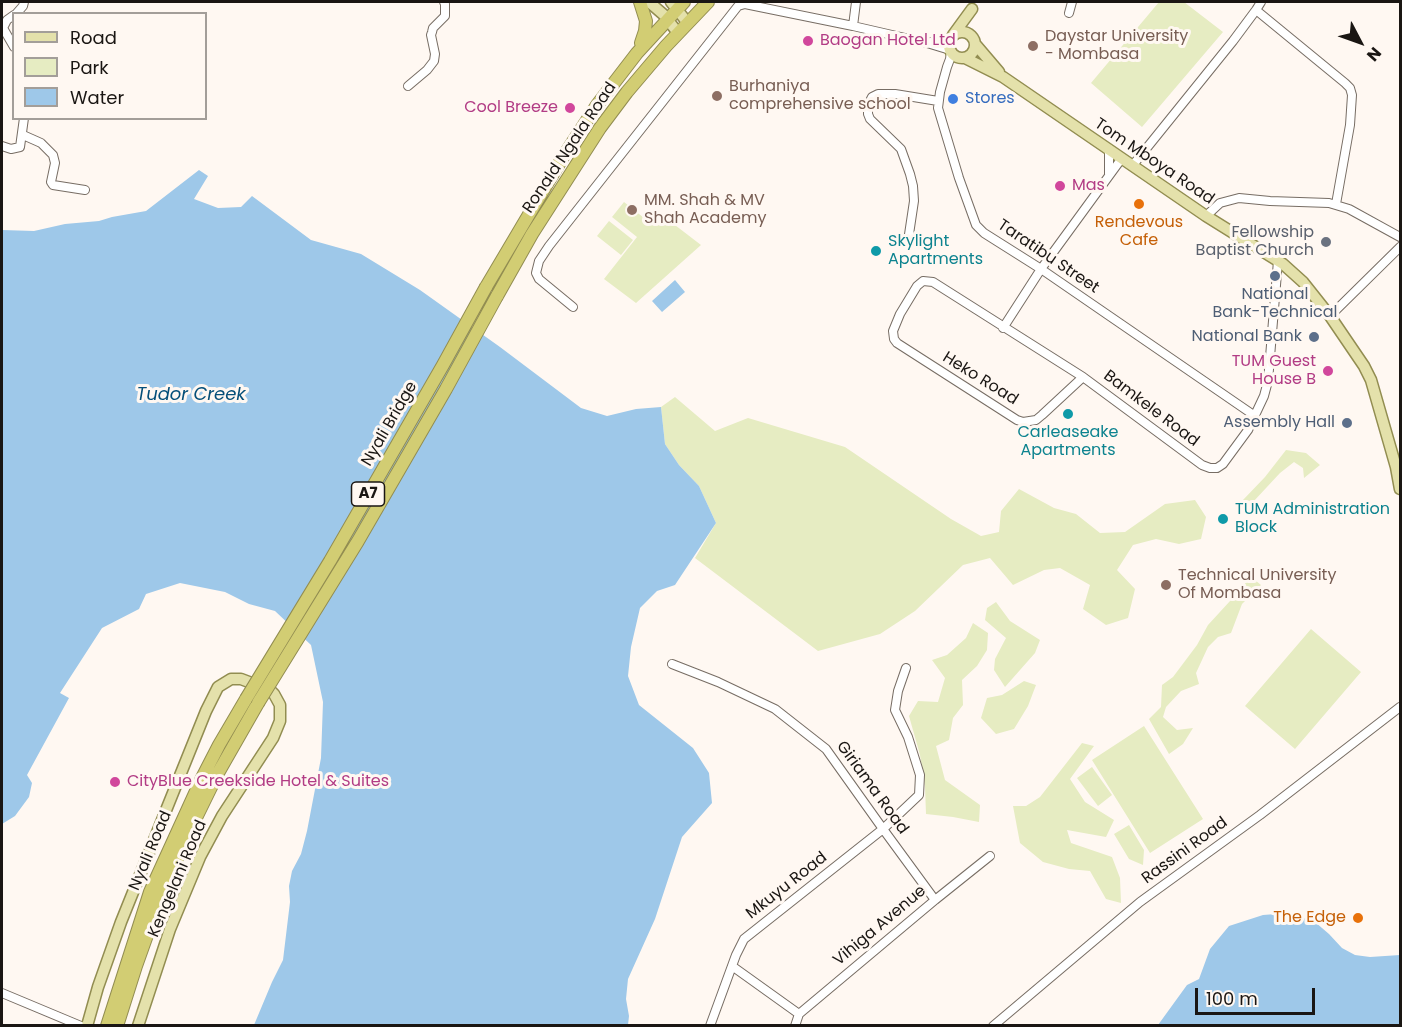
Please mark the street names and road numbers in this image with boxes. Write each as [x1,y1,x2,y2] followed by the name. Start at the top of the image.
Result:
[519,79,621,217] street label: Ronald Ngala Road
[1091,115,1217,209] street label: Tom Mboya Road
[994,216,1102,298] street label: Taratibu Street
[939,348,1021,410] street label: Heko Road
[1099,367,1203,451] street label: Bamkele Road
[358,378,422,470] street label: Nyali Bridge
[352,482,385,506] road number: A7
[832,738,912,838] street label: Giriama Road
[126,808,176,894] street label: Nyali Road
[1138,813,1232,889] street label: Rassini Road
[145,818,211,940] street label: Kengelani Road
[743,848,831,924] street label: Mkuyu Road
[830,882,930,970] street label: Vihiga Avenue

